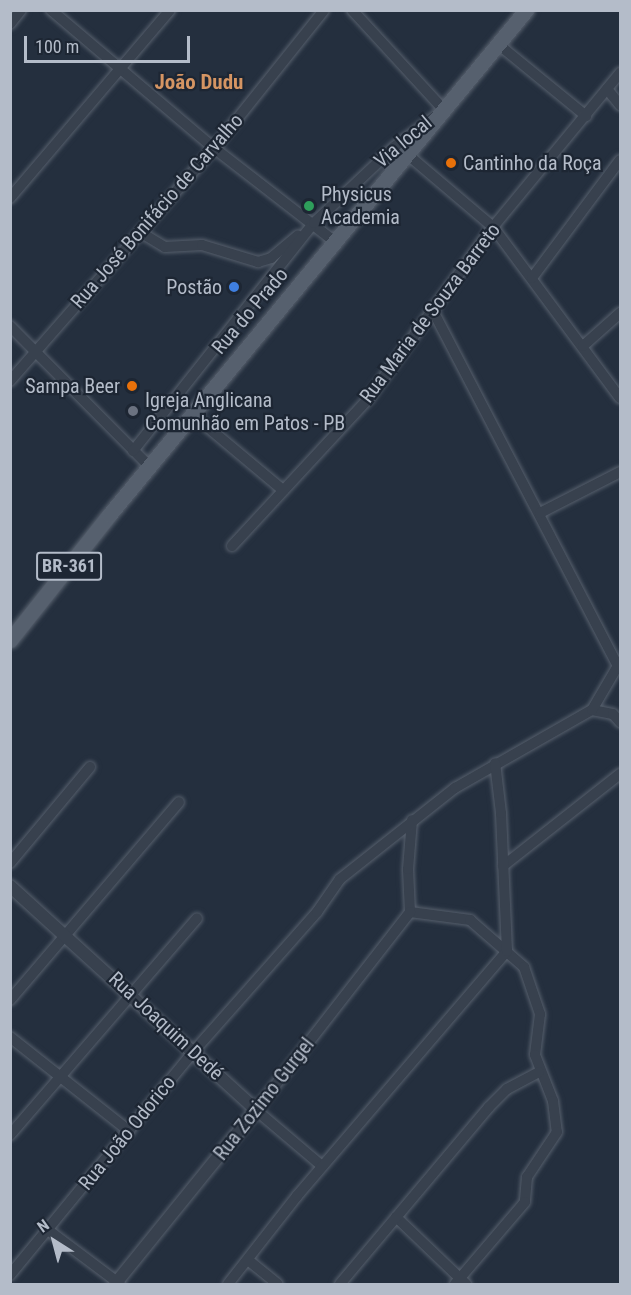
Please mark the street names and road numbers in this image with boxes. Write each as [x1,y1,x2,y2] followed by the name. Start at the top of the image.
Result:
[66,109,248,313] street label: Rua José Bonifácio de Carvalho
[369,111,437,173] street label: Via local
[355,219,505,407] street label: Rua Maria de Souza Barreto
[207,263,293,359] street label: Rua do Prado
[36,551,102,581] road number: BR-361
[104,967,228,1085] street label: Rua Joaquim Dedé
[209,1033,319,1165] street label: Rua Zozimo Gurgel
[74,1071,180,1195] street label: Rua João Odorico

